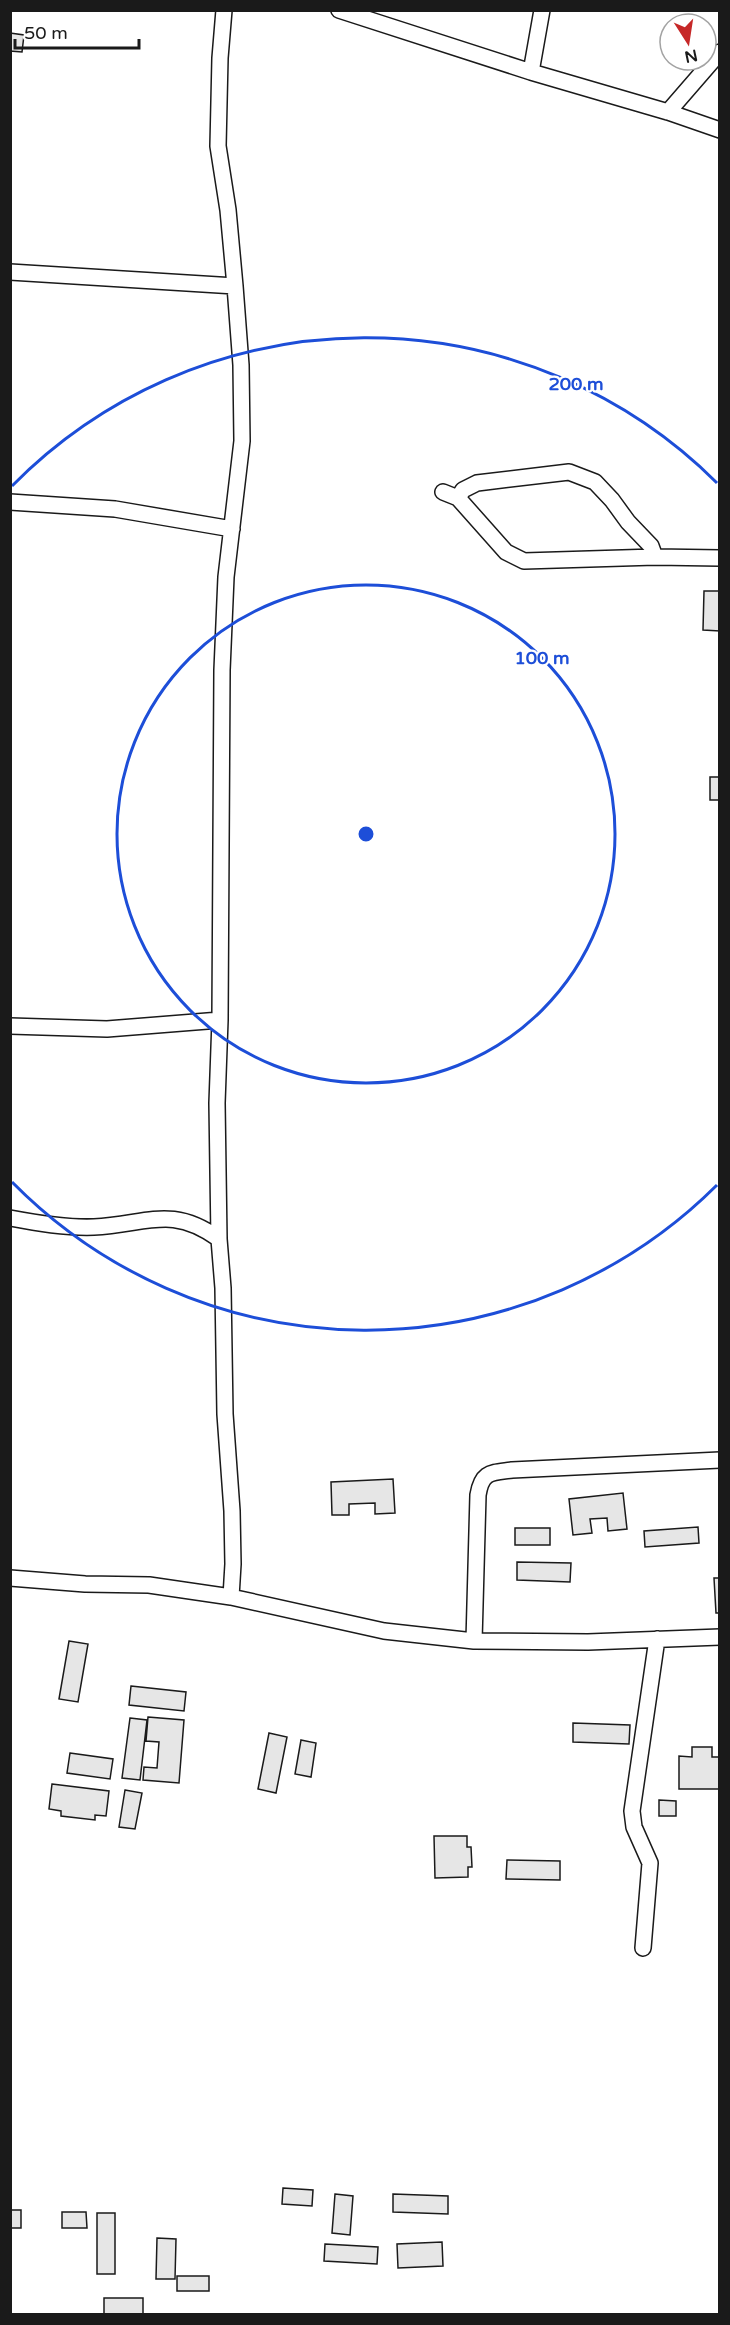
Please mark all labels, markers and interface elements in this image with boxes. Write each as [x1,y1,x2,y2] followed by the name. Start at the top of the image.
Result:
[15,12,140,50] scale bar
[658,12,718,72] north arrow
[24,22,68,44] text: 50 m
[683,45,699,67] text: N
[548,373,604,395] text: 200 m
[514,647,570,669] text: 100 m
[356,824,376,844] centre of rings

